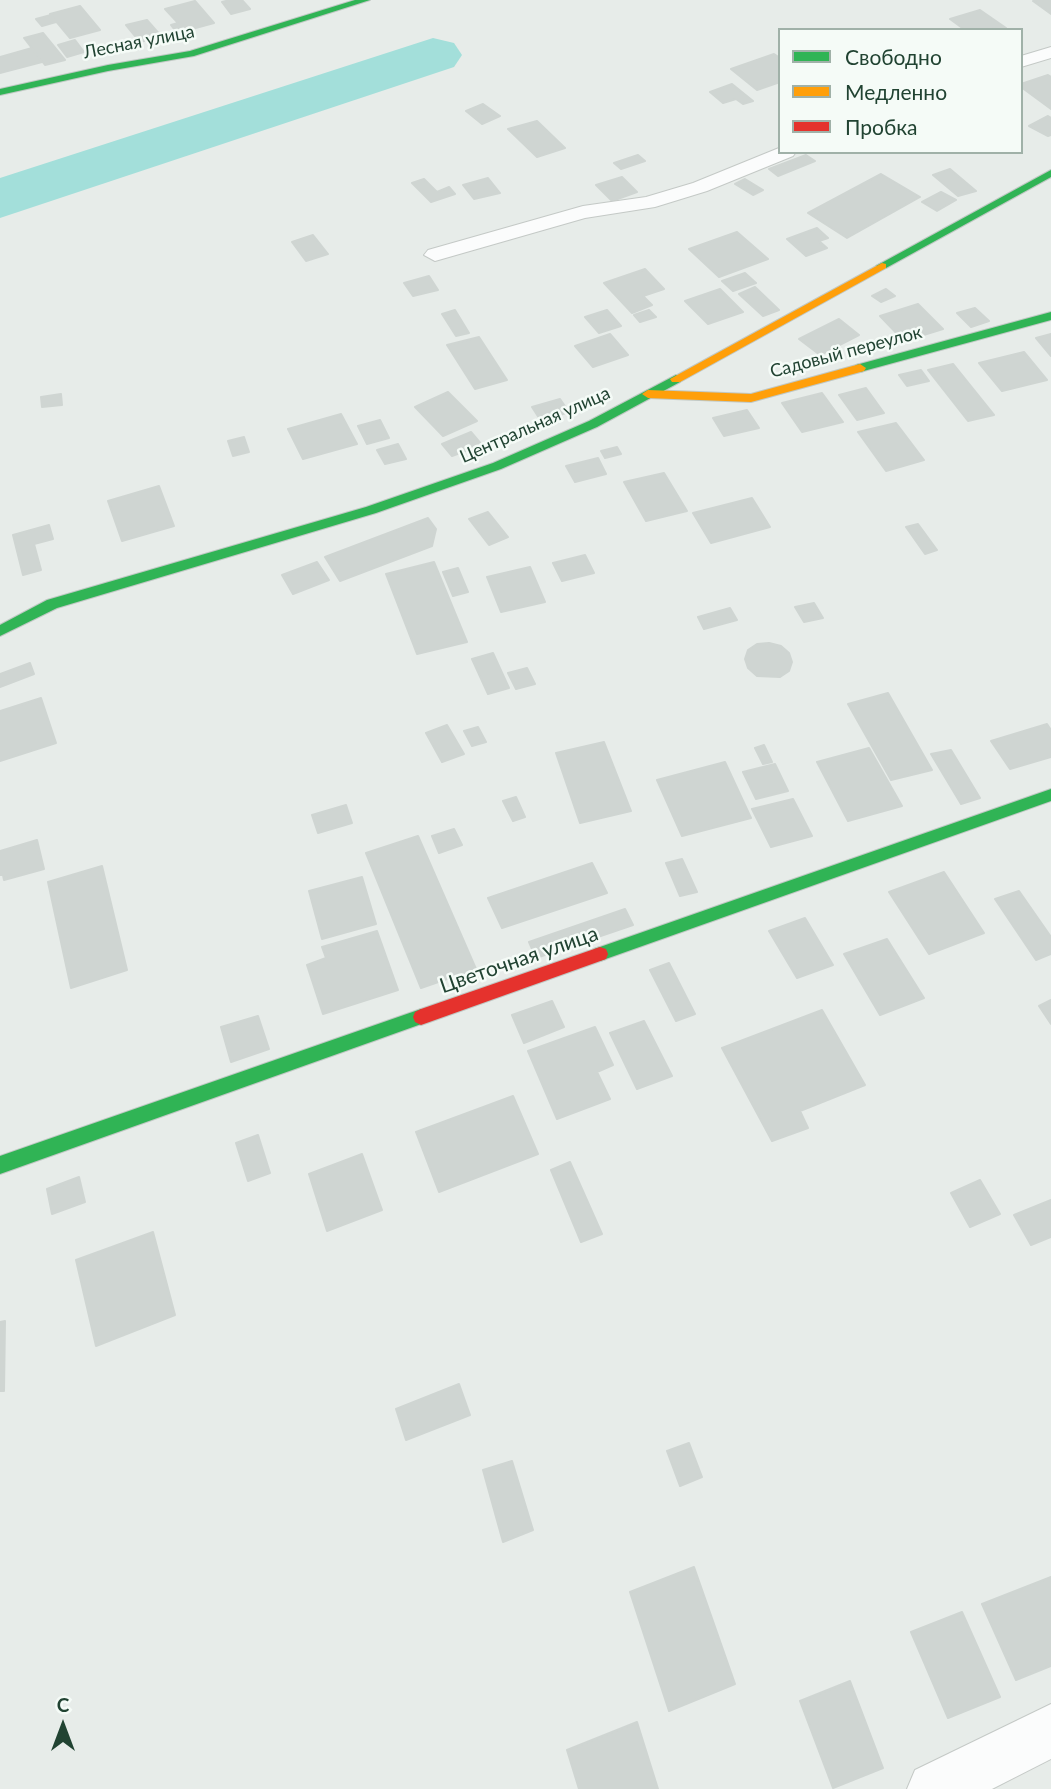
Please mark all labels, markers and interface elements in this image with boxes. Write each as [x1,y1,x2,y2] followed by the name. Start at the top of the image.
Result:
[82,21,196,63] street label: Лесная улица
[778,28,1023,154] legend
[845,44,942,69] text: Свободно
[845,79,947,104] text: Медленно
[845,114,918,139] text: Пробка
[768,321,924,383] street label: Садовый переулок
[457,382,613,468] street label: Центральная улица
[437,921,601,999] street label: Цветочная улица
[28,1691,98,1761] north arrow
[57,1693,69,1716] text: С

